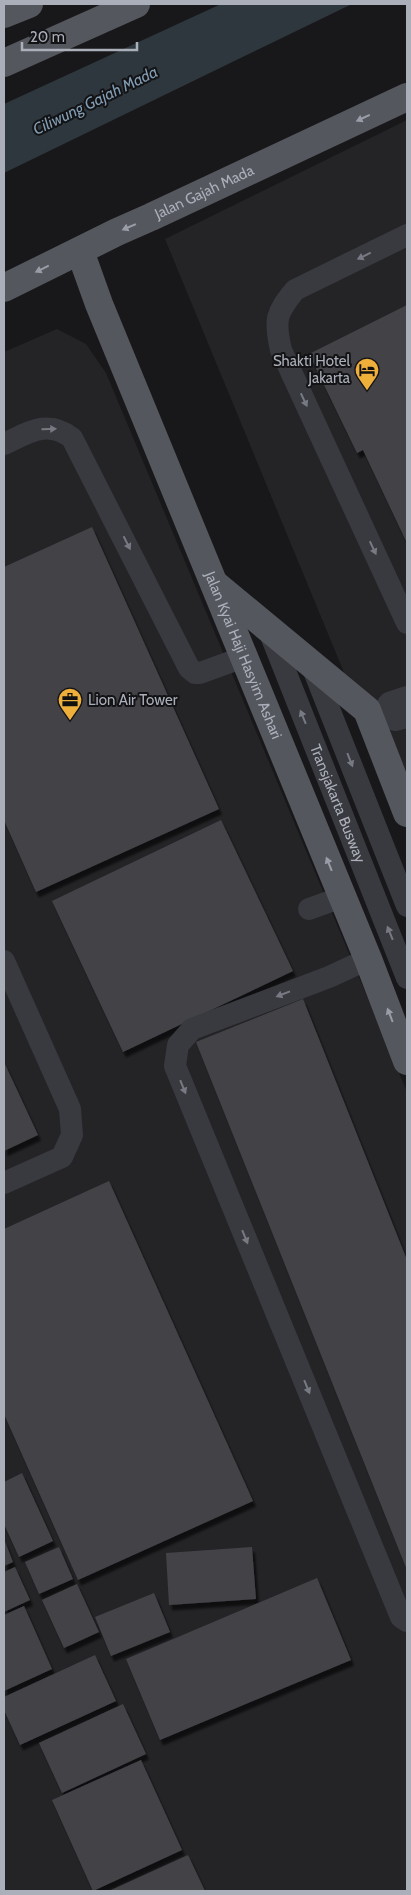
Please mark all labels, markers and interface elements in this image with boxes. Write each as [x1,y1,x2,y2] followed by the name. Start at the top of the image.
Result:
[22,20,138,52] scale bar
[30,28,65,46] text: 20 m
[30,62,161,139] water label: Ciliwung Gajah Mada
[356,114,370,122] one-way arrow
[151,161,257,223] street label: Jalan Gajah Mada
[121,223,136,231] one-way arrow
[356,252,371,260] one-way arrow
[35,266,49,274] one-way arrow
[273,352,351,387] place label: Shakti Hotel Jakarta
[354,357,380,391] hotel icon: Shakti Hotel Jakarta
[301,393,309,407] one-way arrow
[42,425,58,433] one-way arrow
[123,536,131,551] one-way arrow
[369,541,377,555] one-way arrow
[200,568,286,742] street label: Jalan Kyai Haji Hasyim Ashari
[57,687,83,721] office icon: Lion Air Tower
[88,691,178,709] place label: Lion Air Tower
[299,710,307,724] one-way arrow
[306,742,370,866] street label: Transjakarta Busway
[346,753,354,768] one-way arrow
[325,857,332,872] one-way arrow
[386,925,393,940] one-way arrow
[275,990,290,998] one-way arrow
[386,1007,394,1022] one-way arrow
[180,1079,188,1094] one-way arrow
[242,1230,250,1244] one-way arrow
[303,1380,311,1395] one-way arrow

